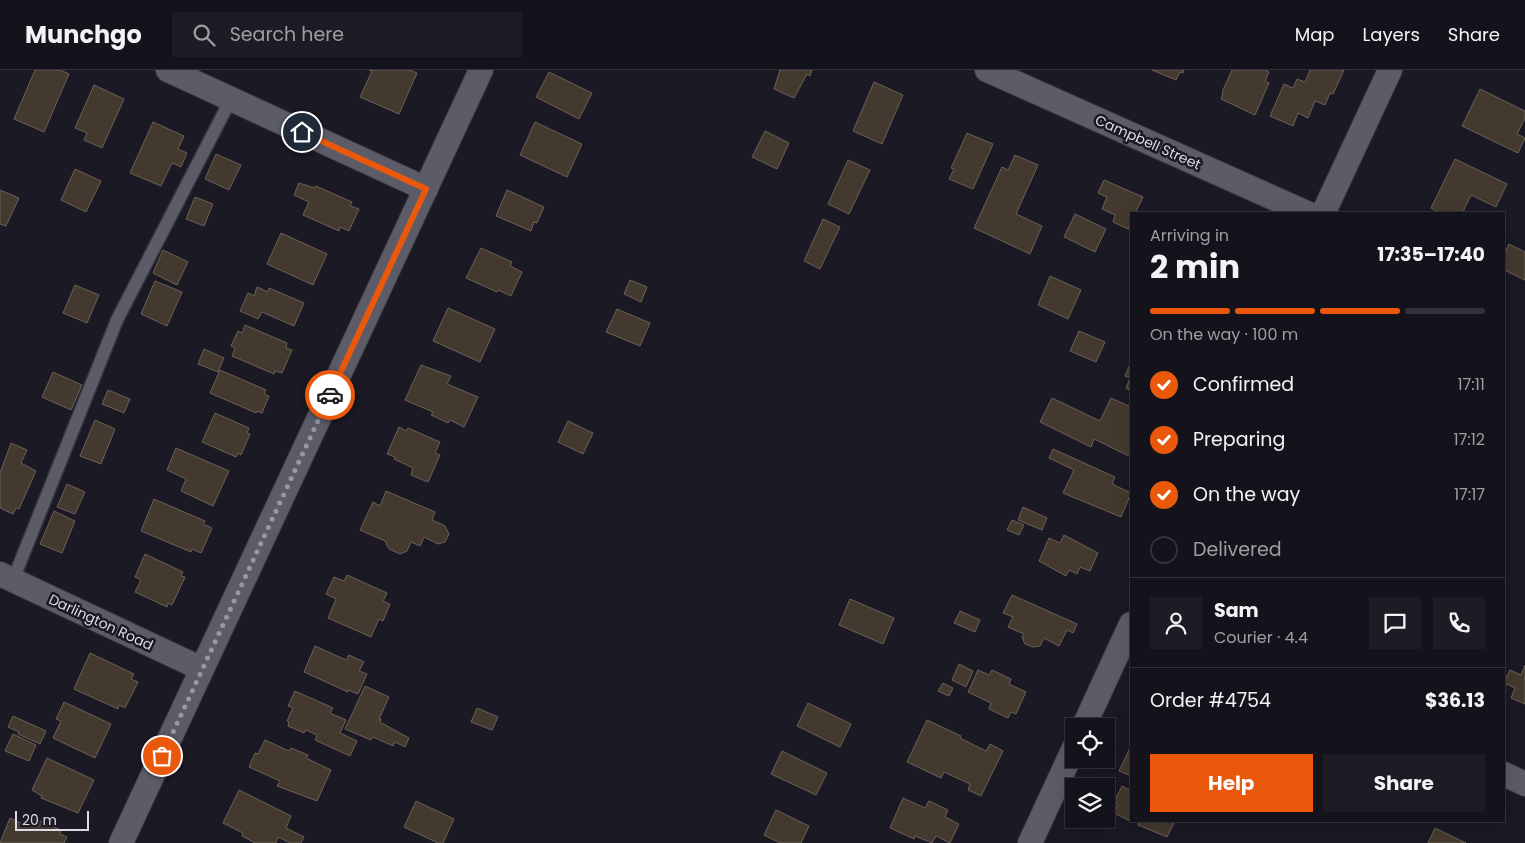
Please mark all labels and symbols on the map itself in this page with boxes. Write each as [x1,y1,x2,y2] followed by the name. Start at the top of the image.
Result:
[1092,110,1204,174] street label: Campbell Street
[281,111,323,153] pin
[305,370,355,420] courier
[46,589,156,655] street label: Darlington Road
[141,735,183,777] pin
[15,808,89,831] scale bar

